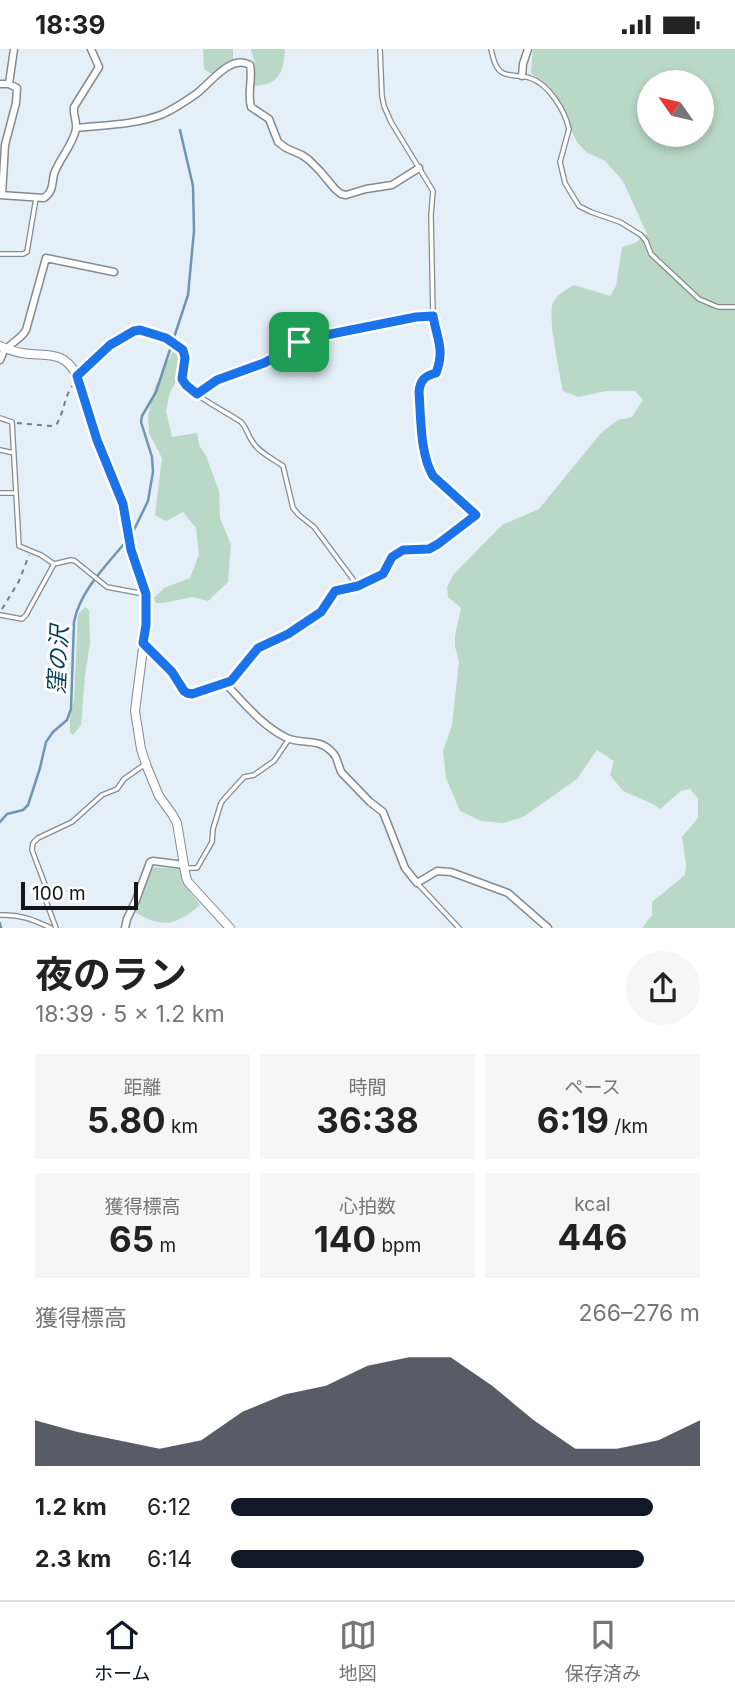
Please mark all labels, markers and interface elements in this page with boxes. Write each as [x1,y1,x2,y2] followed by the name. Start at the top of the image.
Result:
[35,9,105,40] text: 18:39
[637,70,714,147] north arrow
[637,70,714,147] map controls
[269,312,329,372] pin
[280,323,318,361] icon: arrive
[42,622,74,695] water label: 窪の沢
[21,879,138,911] scale bar
[32,882,86,905] text: 100 m
[35,951,187,997] text: 夜のラン
[626,951,700,1025] button: share
[35,1000,225,1028] text: 18:39 · 5 × 1.2 km
[123,1076,162,1099] text: 距離
[348,1076,387,1099] text: 時間
[564,1076,621,1099] text: ペース
[87,1099,166,1141] text: 5.80
[316,1099,419,1141] text: 36:38
[537,1099,609,1141] text: 6:19
[166,1115,198,1138] text: km
[609,1115,648,1138] text: /km
[574,1193,611,1216] text: kcal
[104,1195,181,1218] text: 獲得標高
[339,1195,396,1218] text: 心拍数
[557,1216,628,1258] text: 446
[109,1218,154,1260] text: 65
[314,1218,376,1260] text: 140
[154,1234,176,1257] text: m
[376,1234,421,1257] text: bpm
[578,1299,700,1327] text: 266–276 m
[35,1304,127,1332] text: 獲得標高
[35,1493,107,1521] text: 1.2 km
[147,1493,191,1521] text: 6:12
[35,1545,111,1573] text: 2.3 km
[147,1545,192,1573] text: 6:14
[94,1616,151,1685] tab: ホーム
[339,1616,377,1685] tab: 地図
[565,1616,641,1685] tab: 保存済み

